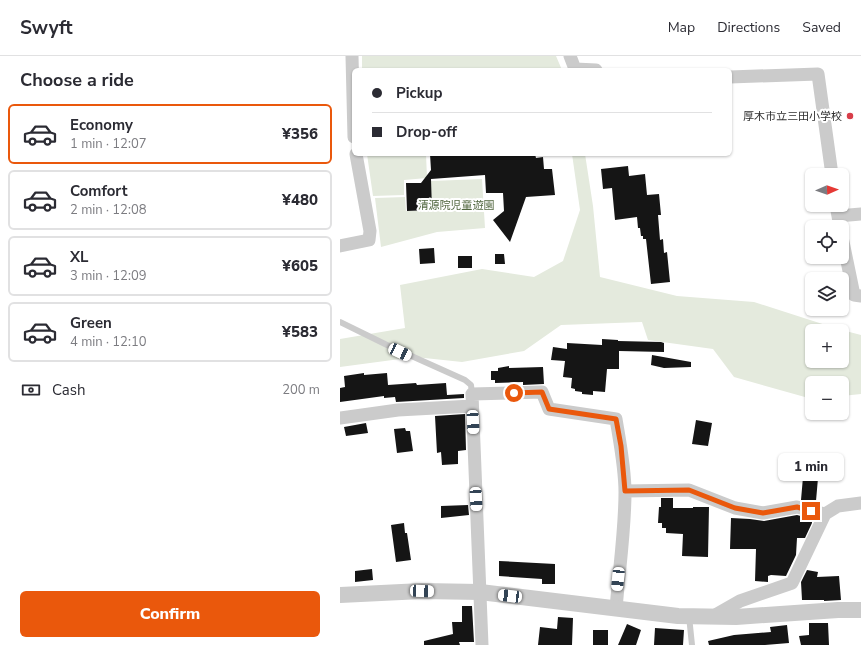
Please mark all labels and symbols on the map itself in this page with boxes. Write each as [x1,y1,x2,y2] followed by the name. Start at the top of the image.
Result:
[743,109,842,124] place label: 厚木市立三田小学校
[845,111,855,121] marker: 厚木市立三田小学校
[805,168,849,212] north arrow
[418,198,495,213] park label: 清源院児童遊園
[387,341,413,363] car
[505,384,523,402] route start
[466,410,480,434] car
[778,453,844,481] callout: 1 min
[469,487,483,511] car
[802,502,820,520] route end
[611,566,625,592] car
[410,585,434,597] car
[497,589,523,603] car

